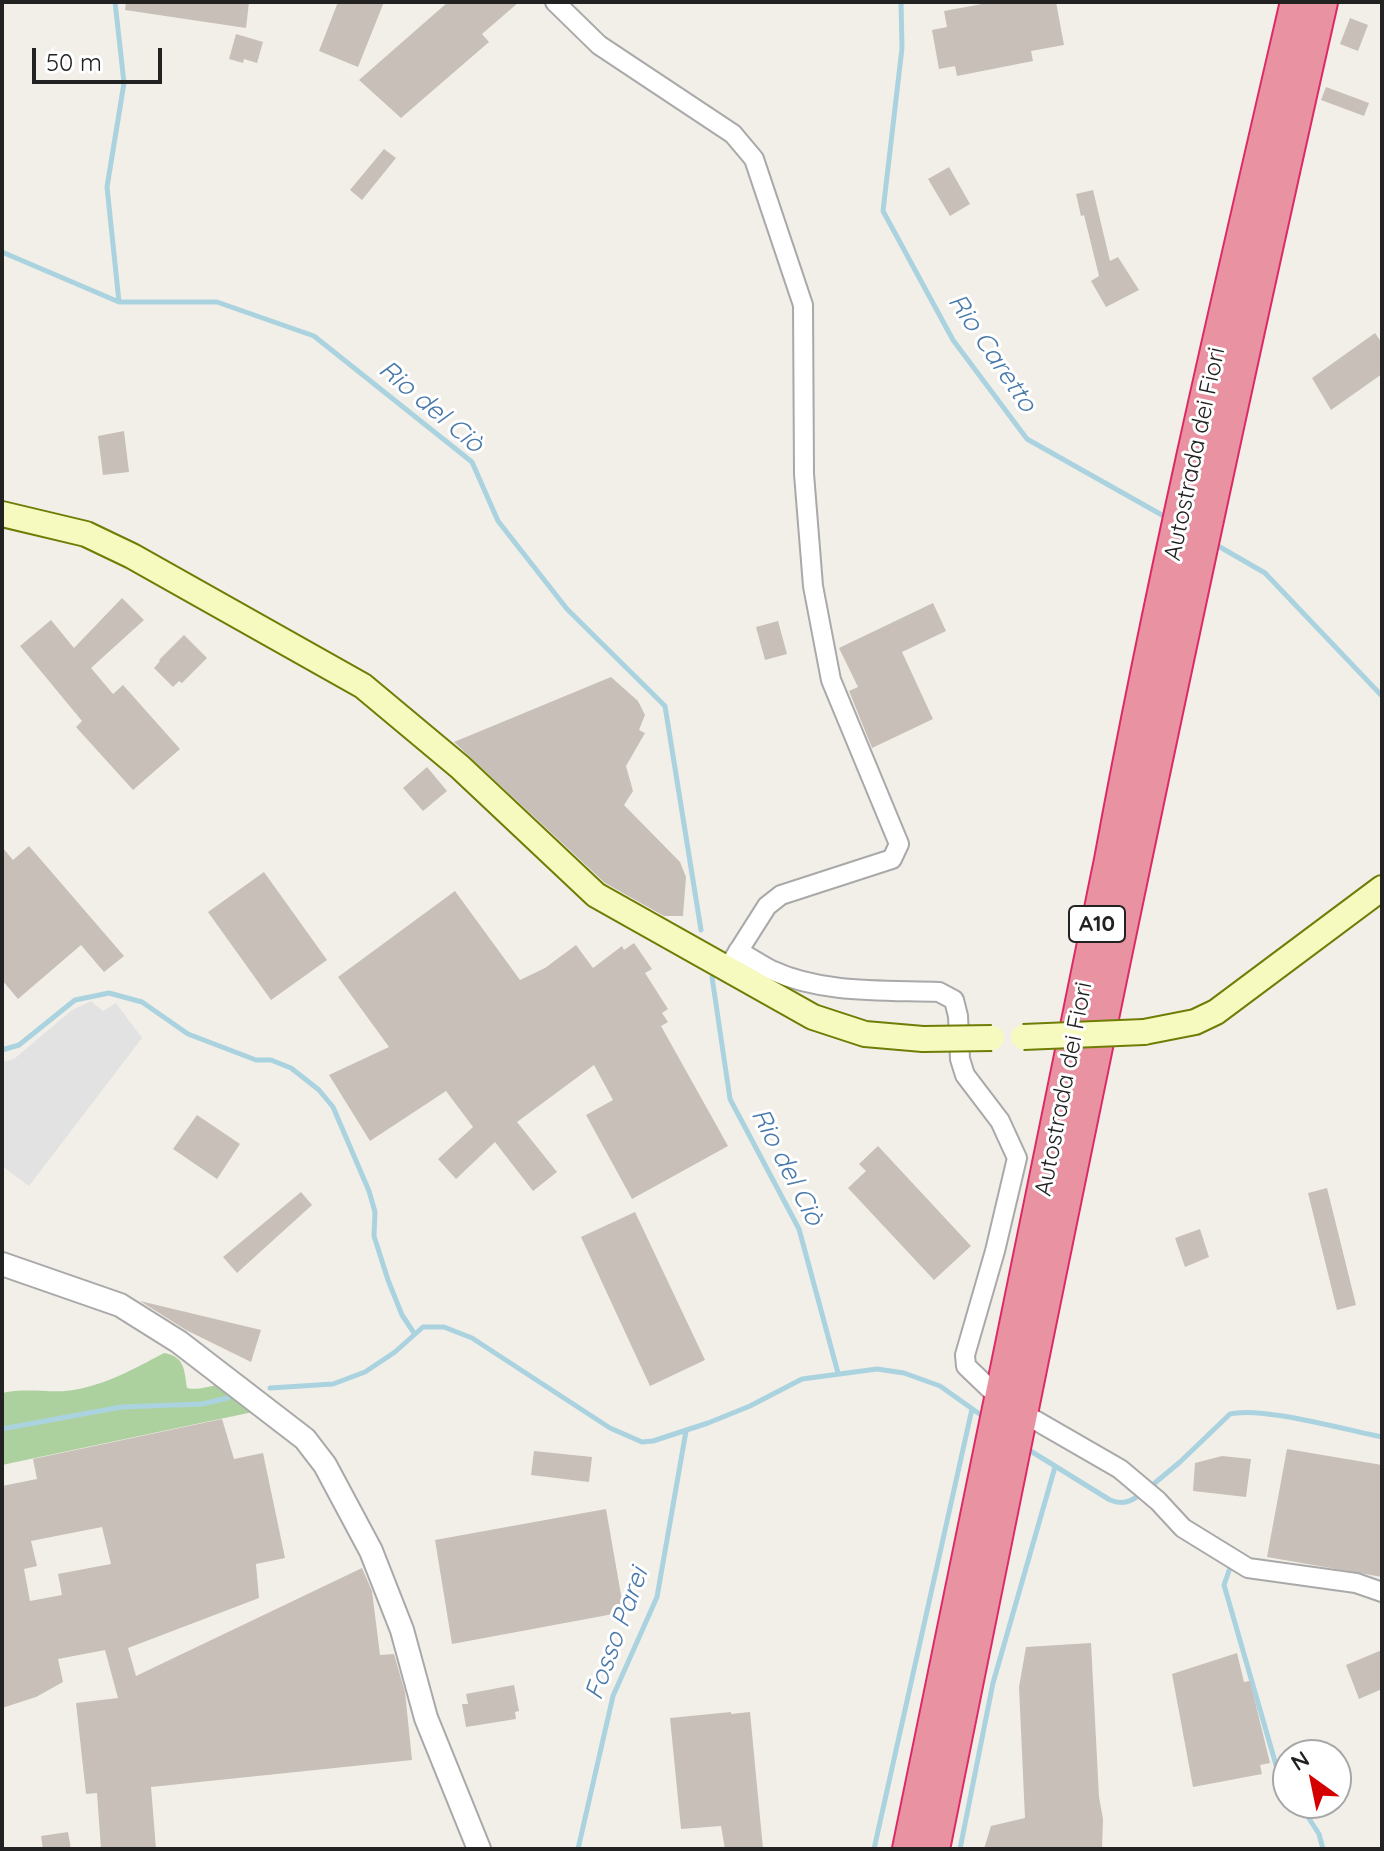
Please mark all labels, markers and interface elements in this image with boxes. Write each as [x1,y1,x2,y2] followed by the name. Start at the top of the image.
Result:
[36,32,166,82] scale bar
[46,47,102,77] text: 50 m
[941,288,1043,418] water label: Rio Caretto
[1158,345,1232,563] street label: Autostrada dei Fiori
[372,354,490,460] water label: Rio del Ciò
[1069,906,1125,942] road number: A10
[1029,980,1099,1198] street label: Autostrada dei Fiori
[744,1103,830,1231] water label: Rio del Ciò
[579,1564,655,1704] water label: Fosso Parei
[1272,1739,1352,1819] north arrow
[1286,1744,1314,1777] text: N

